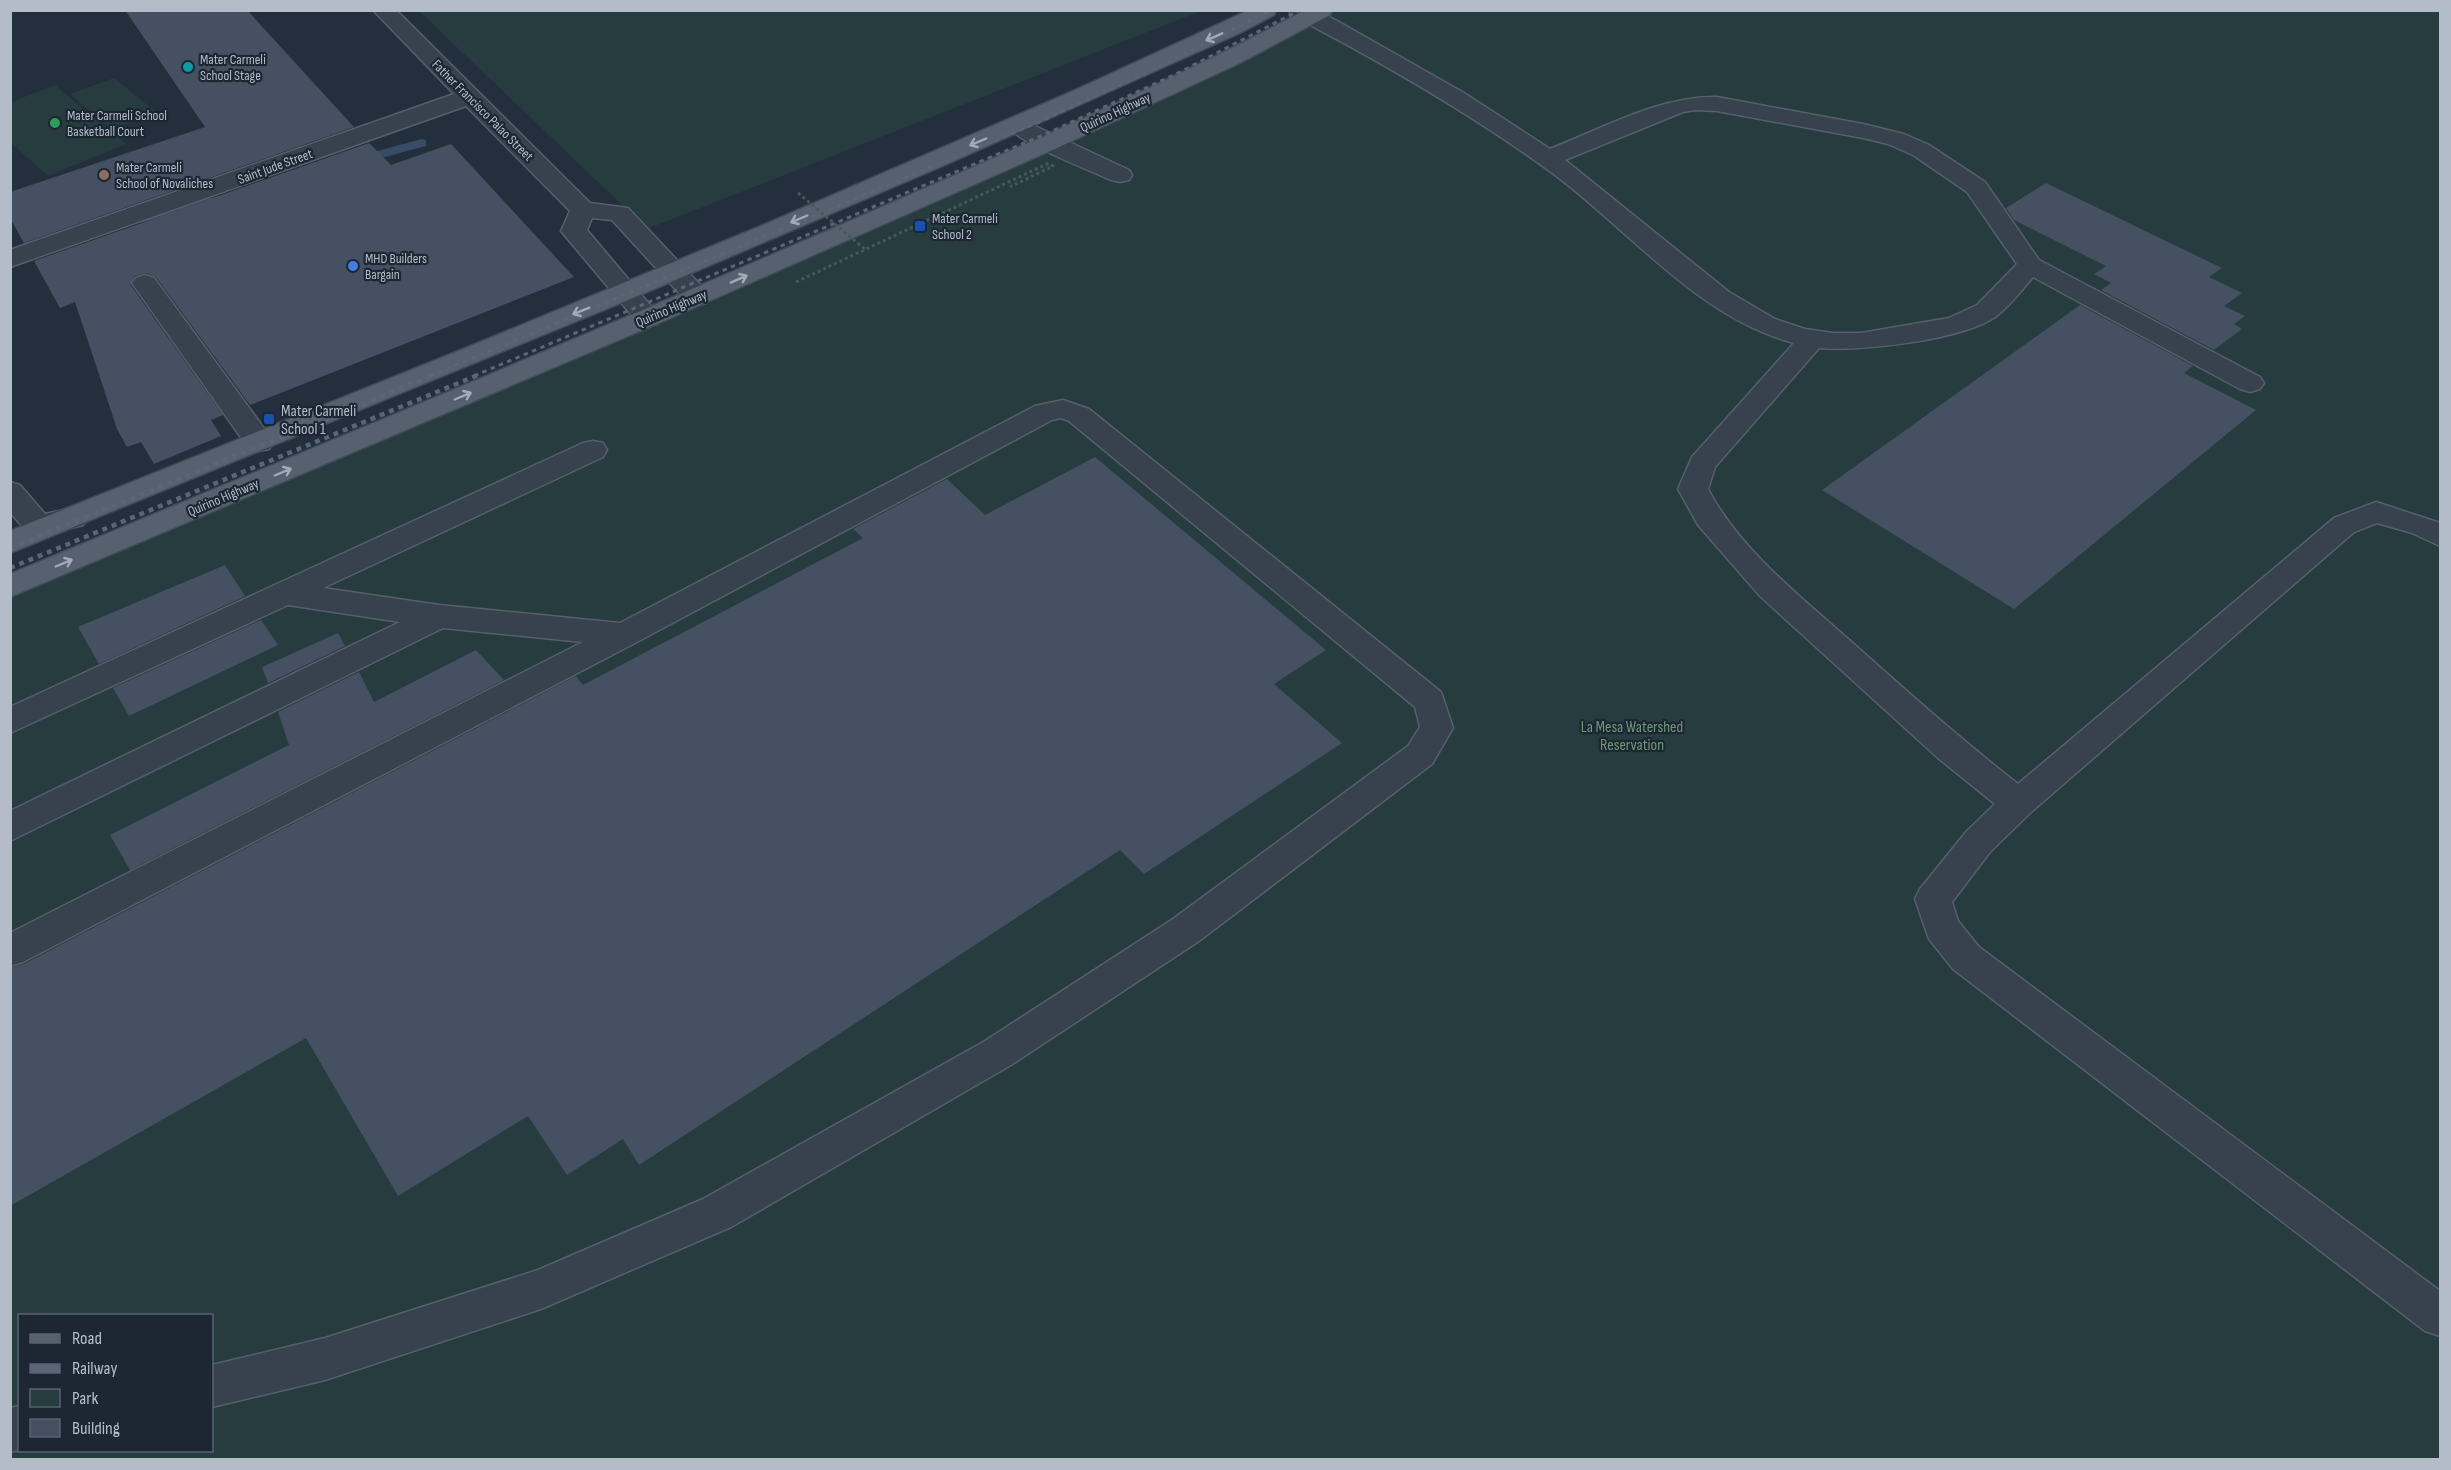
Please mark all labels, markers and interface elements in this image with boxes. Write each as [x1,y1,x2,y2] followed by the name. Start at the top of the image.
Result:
[1205,31,1223,43] one-way arrow
[200,51,266,84] place label: Mater Carmeli School Stage
[428,56,537,165] street label: Father Francisco Palao Street
[181,60,195,74] marker: Mater Carmeli School Stage
[1077,89,1154,136] street label: Quirino Highway
[67,107,167,140] place label: Mater Carmeli School Basketball Court
[48,116,62,130] marker: Mater Carmeli School Basketball Court
[970,137,988,148] one-way arrow
[235,145,315,188] street label: Saint Jude Street
[116,159,213,192] place label: Mater Carmeli School of Novaliches
[97,168,111,182] marker: Mater Carmeli School of Novaliches
[932,210,998,243] place label: Mater Carmeli School 2
[790,214,809,225] one-way arrow
[913,219,927,233] marker: Mater Carmeli School 2
[365,250,427,283] place label: MHD Builders Bargain
[346,259,360,273] marker: MHD Builders Bargain
[729,272,747,284] one-way arrow
[633,286,710,331] street label: Quirino Highway
[572,306,590,317] one-way arrow
[453,390,471,401] one-way arrow
[281,402,356,439] place label: Mater Carmeli School 1
[262,412,276,426] marker: Mater Carmeli School 1
[273,466,292,477] one-way arrow
[185,475,262,520] street label: Quirino Highway
[55,557,73,568] one-way arrow
[1581,718,1683,755] park label: La Mesa Watershed Reservation
[18,1314,213,1452] legend
[72,1328,102,1349] text: Road
[72,1358,117,1379] text: Railway
[72,1388,98,1409] text: Park
[72,1418,120,1439] text: Building

